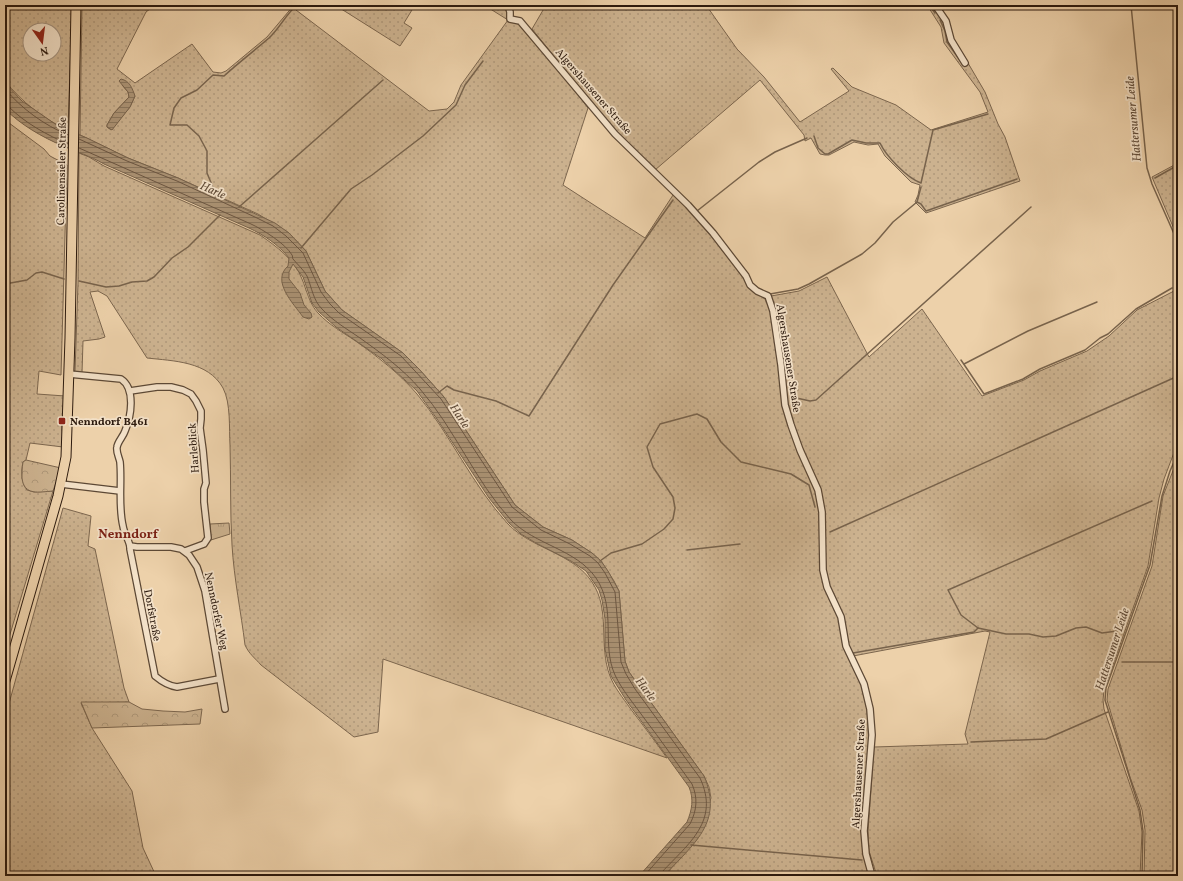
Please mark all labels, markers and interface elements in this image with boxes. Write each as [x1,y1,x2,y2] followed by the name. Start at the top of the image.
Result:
[22,22,62,62] north arrow
[38,42,50,58] text: N
[551,46,635,138] street label: Algershausener Straße
[1122,75,1146,162] water label: Hattersumer Leide
[54,117,71,225] street label: Carolinensieler Straße
[197,178,228,204] water label: Harle
[772,303,804,414] street label: Algershausener Straße
[445,401,473,432] water label: Harle
[70,415,148,430] place label: Nenndorf B461
[57,416,67,426] marker: Nenndorf B461
[185,422,204,473] street label: Harleblick
[98,526,160,544] district label: Nenndorf
[200,571,231,652] street label: Nenndorfer Weg
[139,588,164,643] street label: Dorfstraße
[1092,605,1134,693] water label: Hattersumer Leide
[631,674,660,705] water label: Harle
[849,719,870,829] street label: Algershausener Straße

